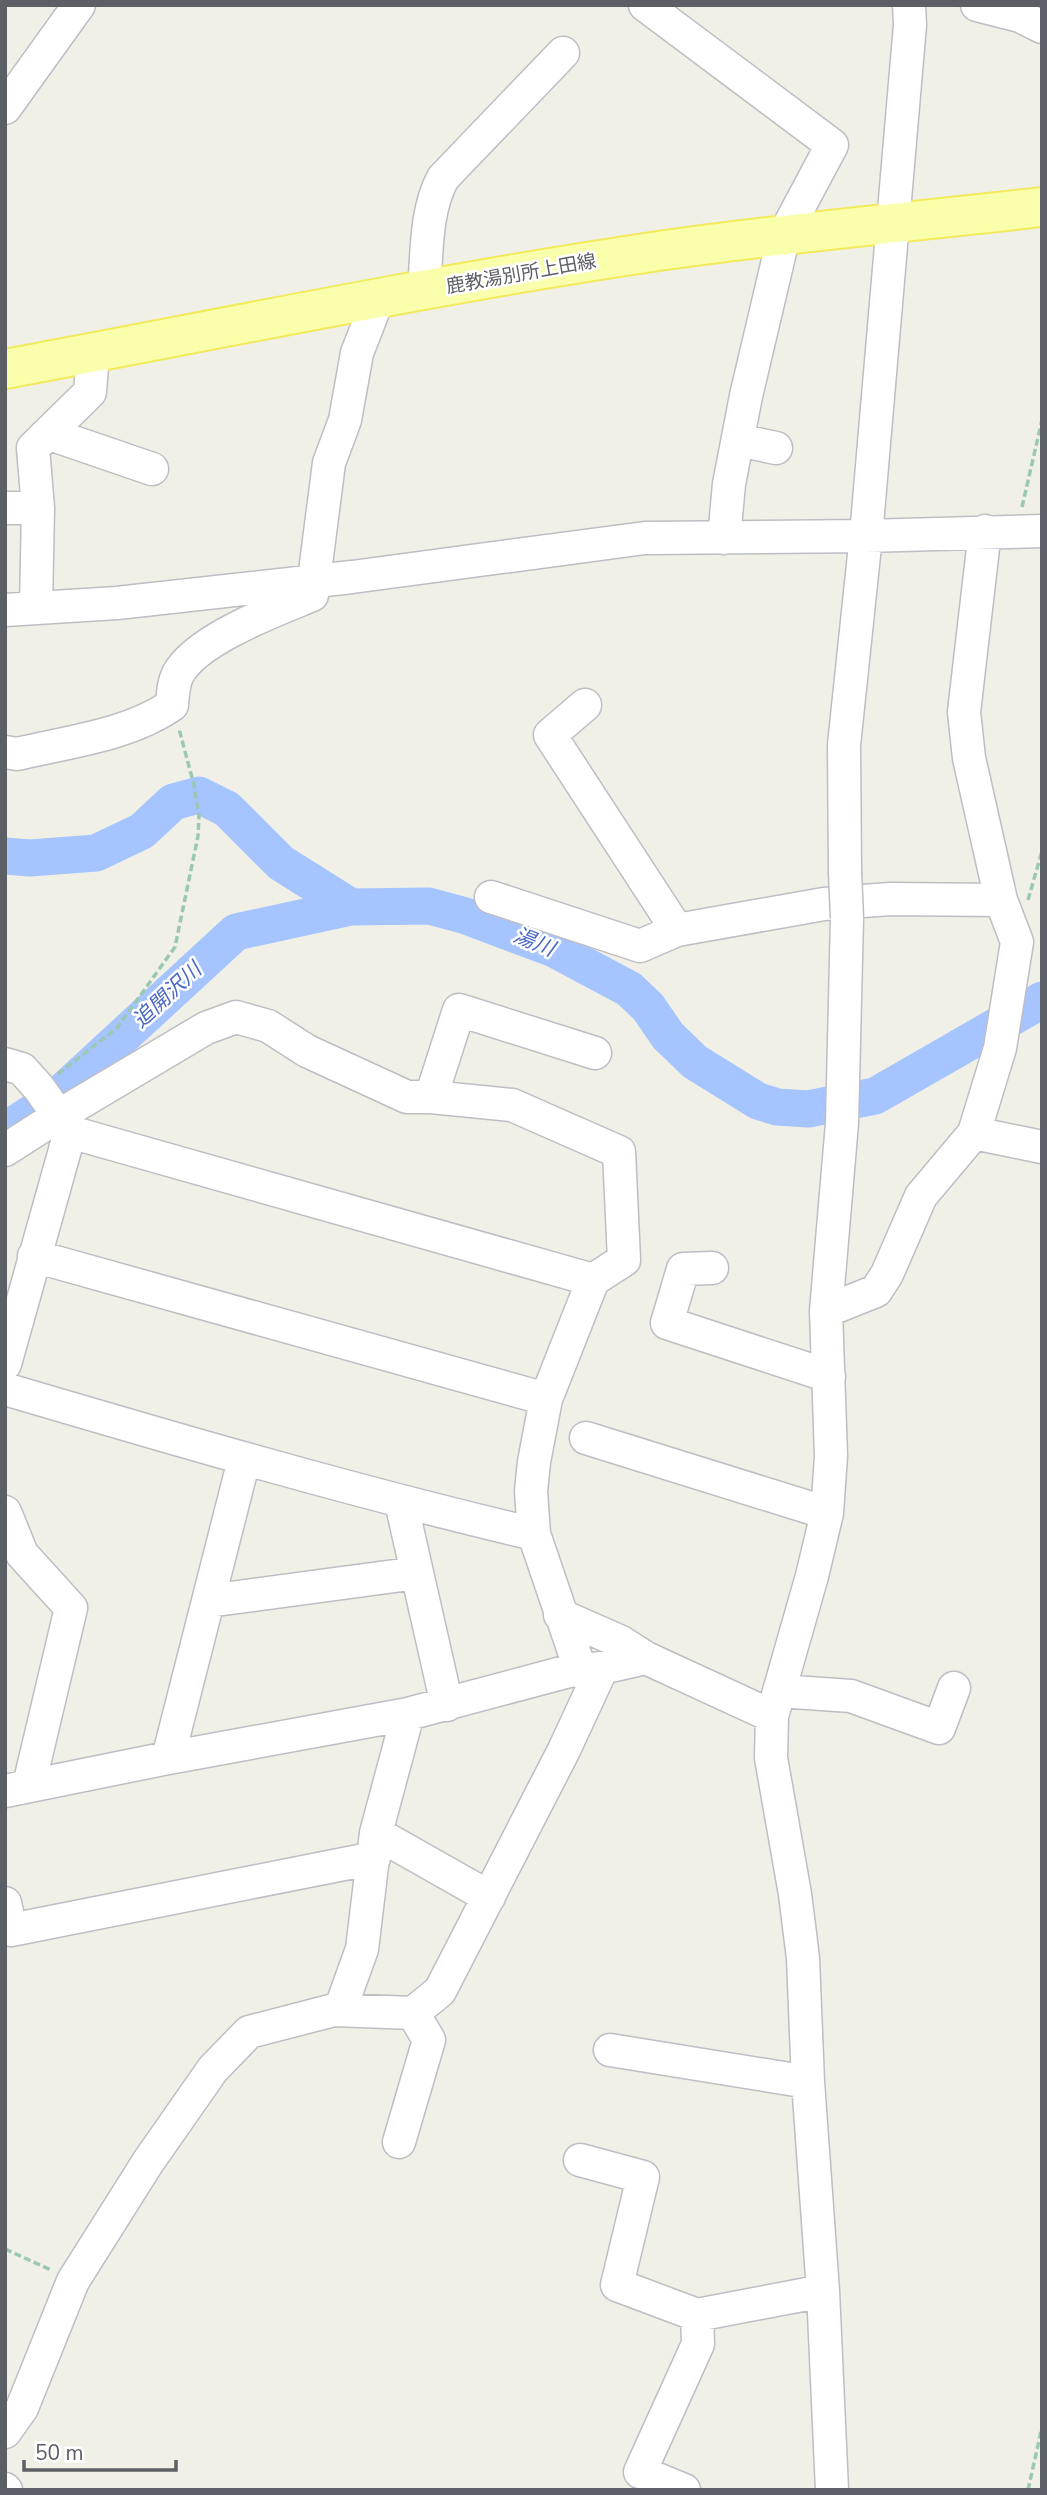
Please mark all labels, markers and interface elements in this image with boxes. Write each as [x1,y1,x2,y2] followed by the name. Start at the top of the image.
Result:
[444,248,598,300] street label: 鹿教湯別所上田線
[509,921,561,964] water label: 湯川
[127,955,209,1034] water label: 追開沢川
[24,2428,177,2472] scale bar
[35,2439,84,2467] text: 50 m

